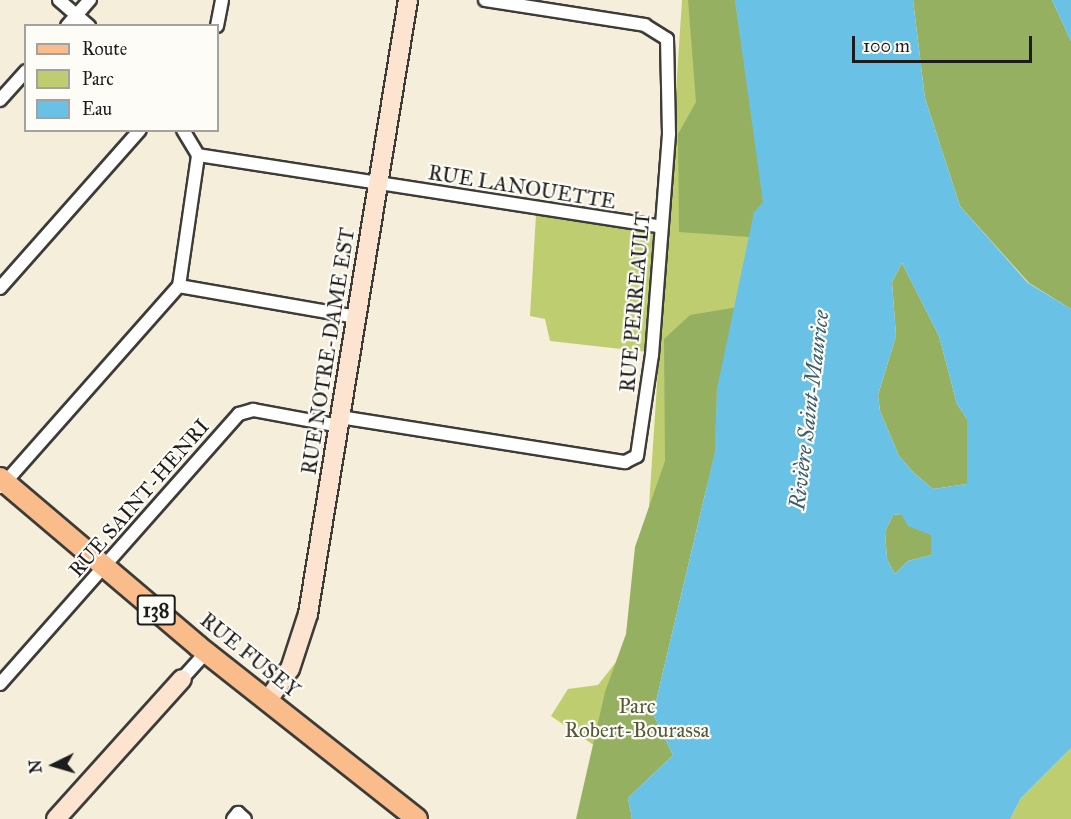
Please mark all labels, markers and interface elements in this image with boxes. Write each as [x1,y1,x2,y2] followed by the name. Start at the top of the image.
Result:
[24,24,219,132] legend
[855,24,1035,62] scale bar
[863,35,910,57] text: 100 m
[82,38,127,60] text: Route
[82,68,114,90] text: Parc
[82,98,112,120] text: Eau
[426,160,618,214] street label: RUE LANOUETTE
[615,211,655,393] street label: RUE PERREAULT
[296,226,360,476] street label: RUE NOTRE-DAME EST
[784,309,834,511] water label: Rivière Saint-Maurice
[64,414,214,582] street label: RUE SAINT-HENRI
[136,593,176,627] road number: 138
[195,607,305,703] street label: RUE FUSEY
[565,693,709,743] park label: Parc Robert-Bourassa
[24,735,84,795] north arrow
[26,759,46,774] text: N

